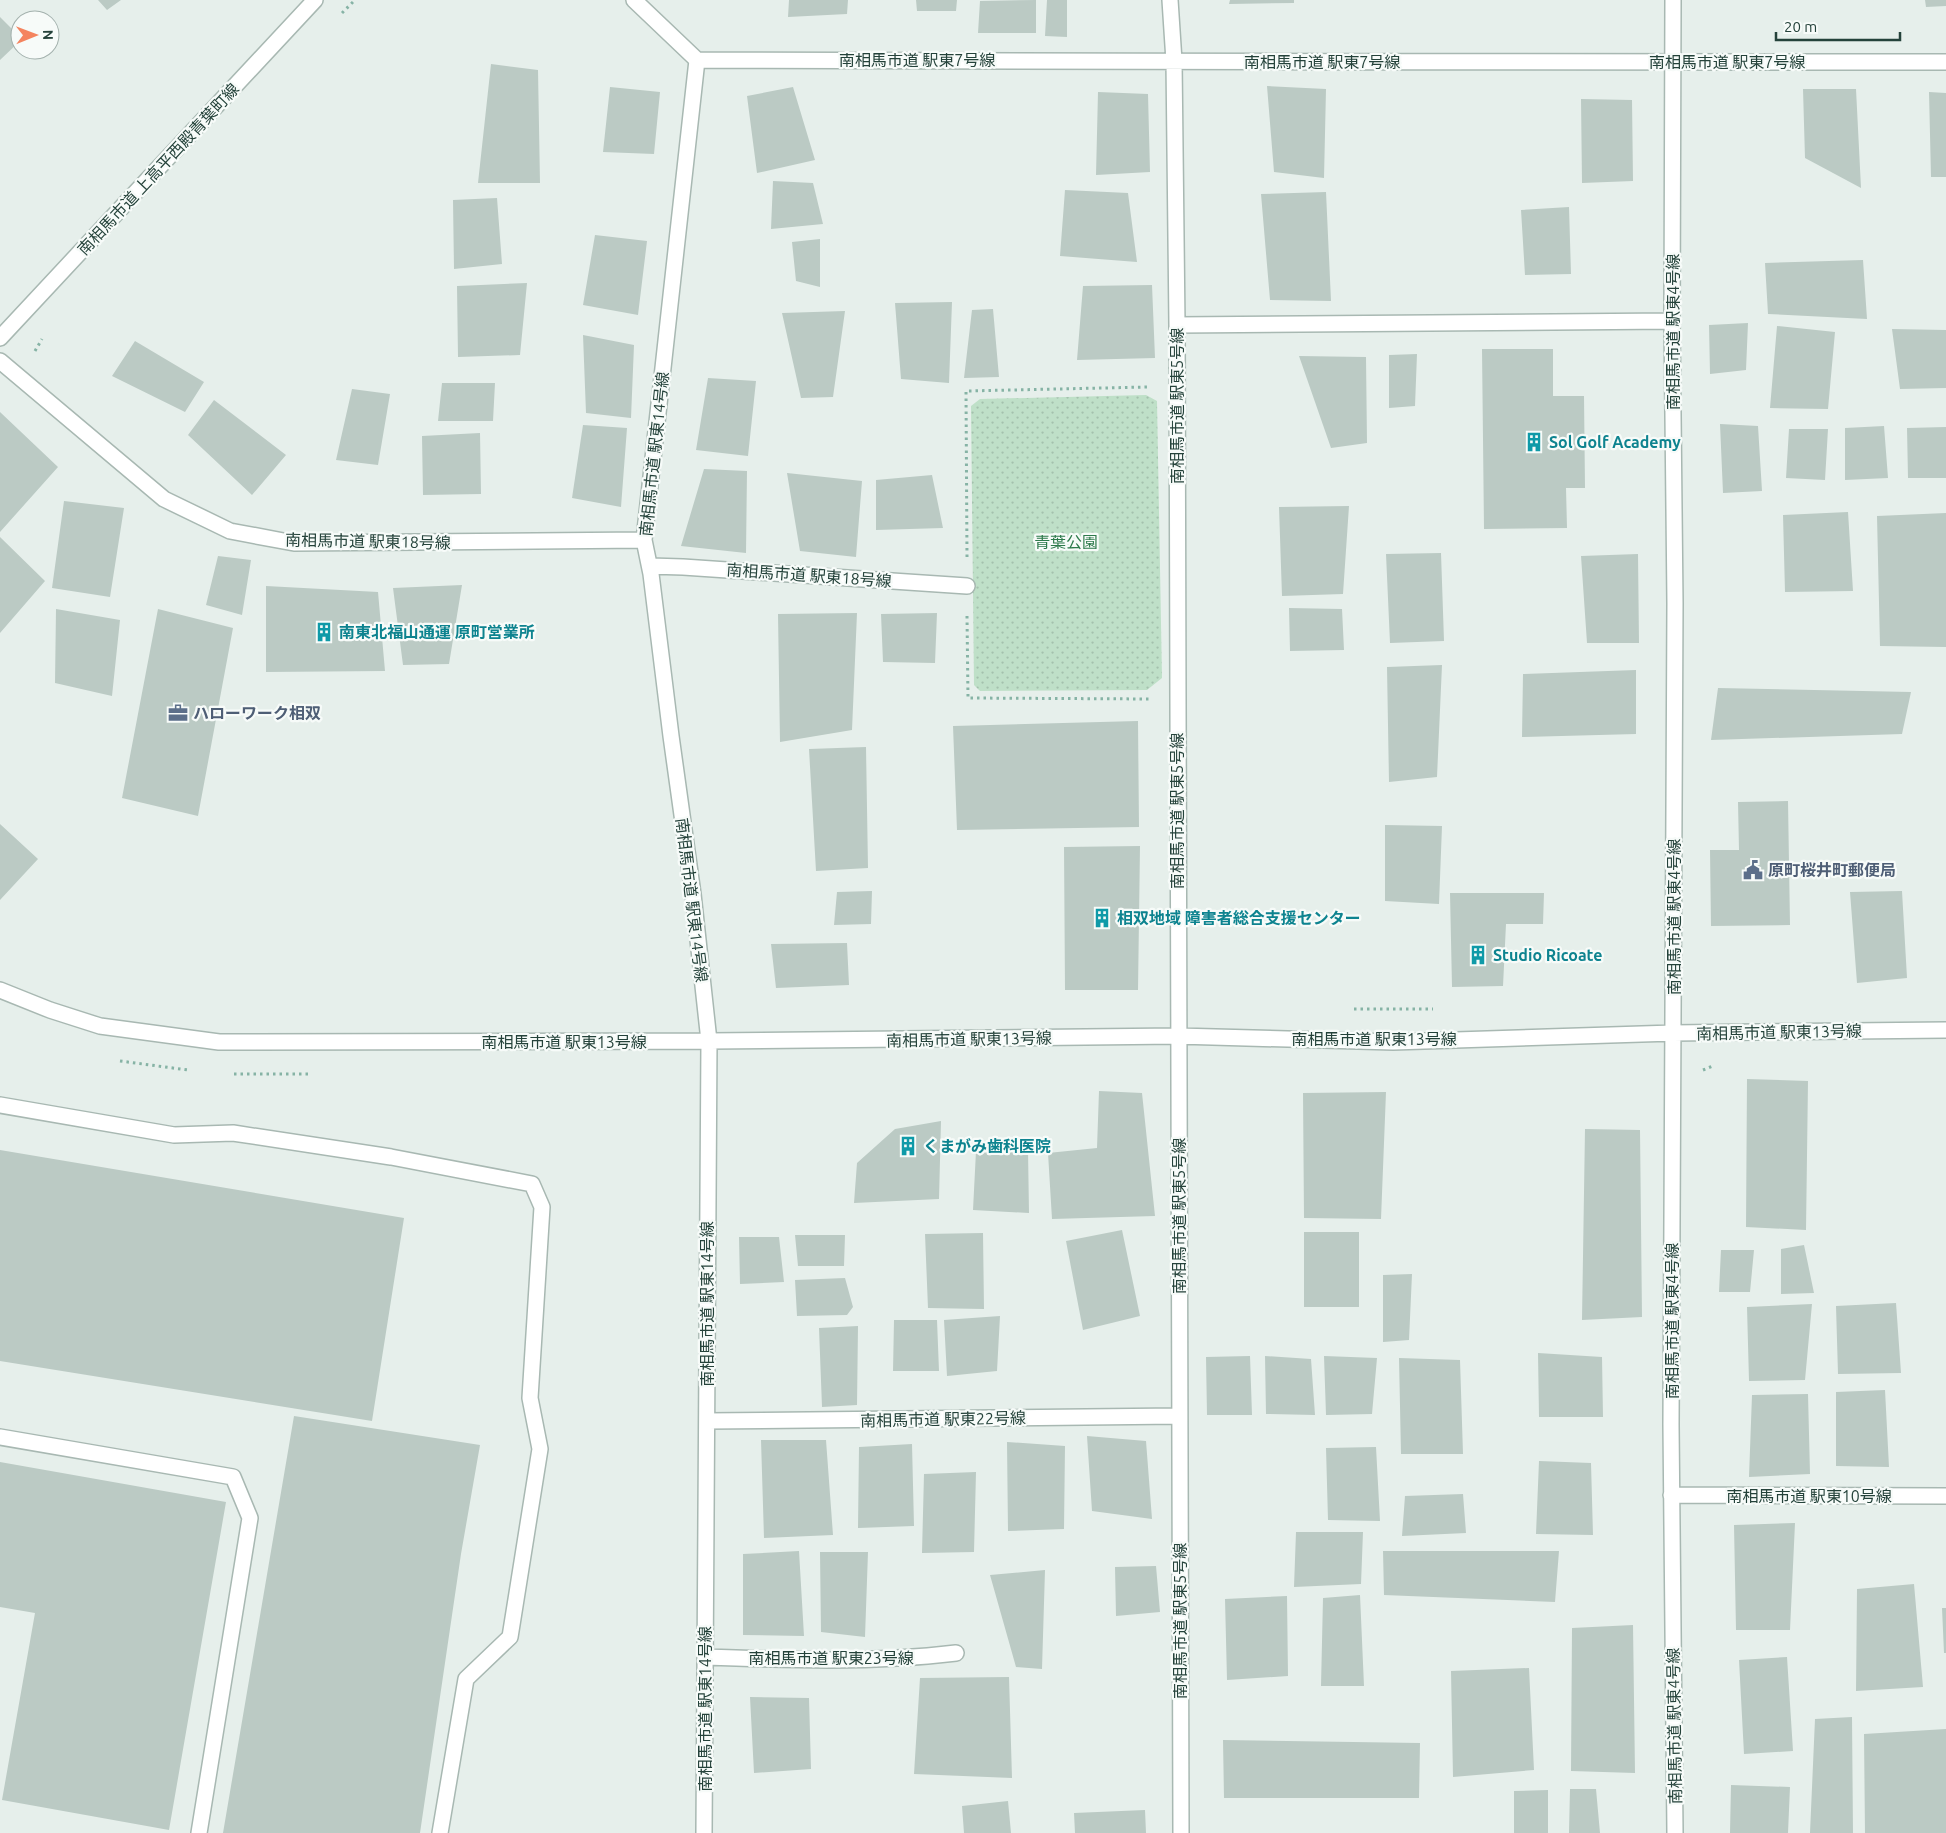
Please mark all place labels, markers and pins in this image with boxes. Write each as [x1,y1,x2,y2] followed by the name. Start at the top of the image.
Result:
[1523,431,1545,453] building icon: Sol Golf Academy
[1549,433,1681,451] place label: Sol Golf Academy
[313,621,335,643] building icon: 南東北福山通運 原町営業所
[339,623,535,641] place label: 南東北福山通運 原町営業所
[167,702,189,724] office icon: ハローワーク相双
[193,704,321,722] place label: ハローワーク相双
[1742,859,1764,881] public building icon: 原町桜井町郵便局
[1768,861,1896,879] place label: 原町桜井町郵便局
[1091,907,1113,929] building icon: 相双地域 障害者総合支援センター
[1117,909,1361,927] place label: 相双地域 障害者総合支援センター
[1467,944,1489,966] building icon: Studio Ricoate
[1493,946,1602,964] place label: Studio Ricoate
[897,1135,919,1157] building icon: くまがみ歯科医院
[923,1137,1051,1155] place label: くまがみ歯科医院

